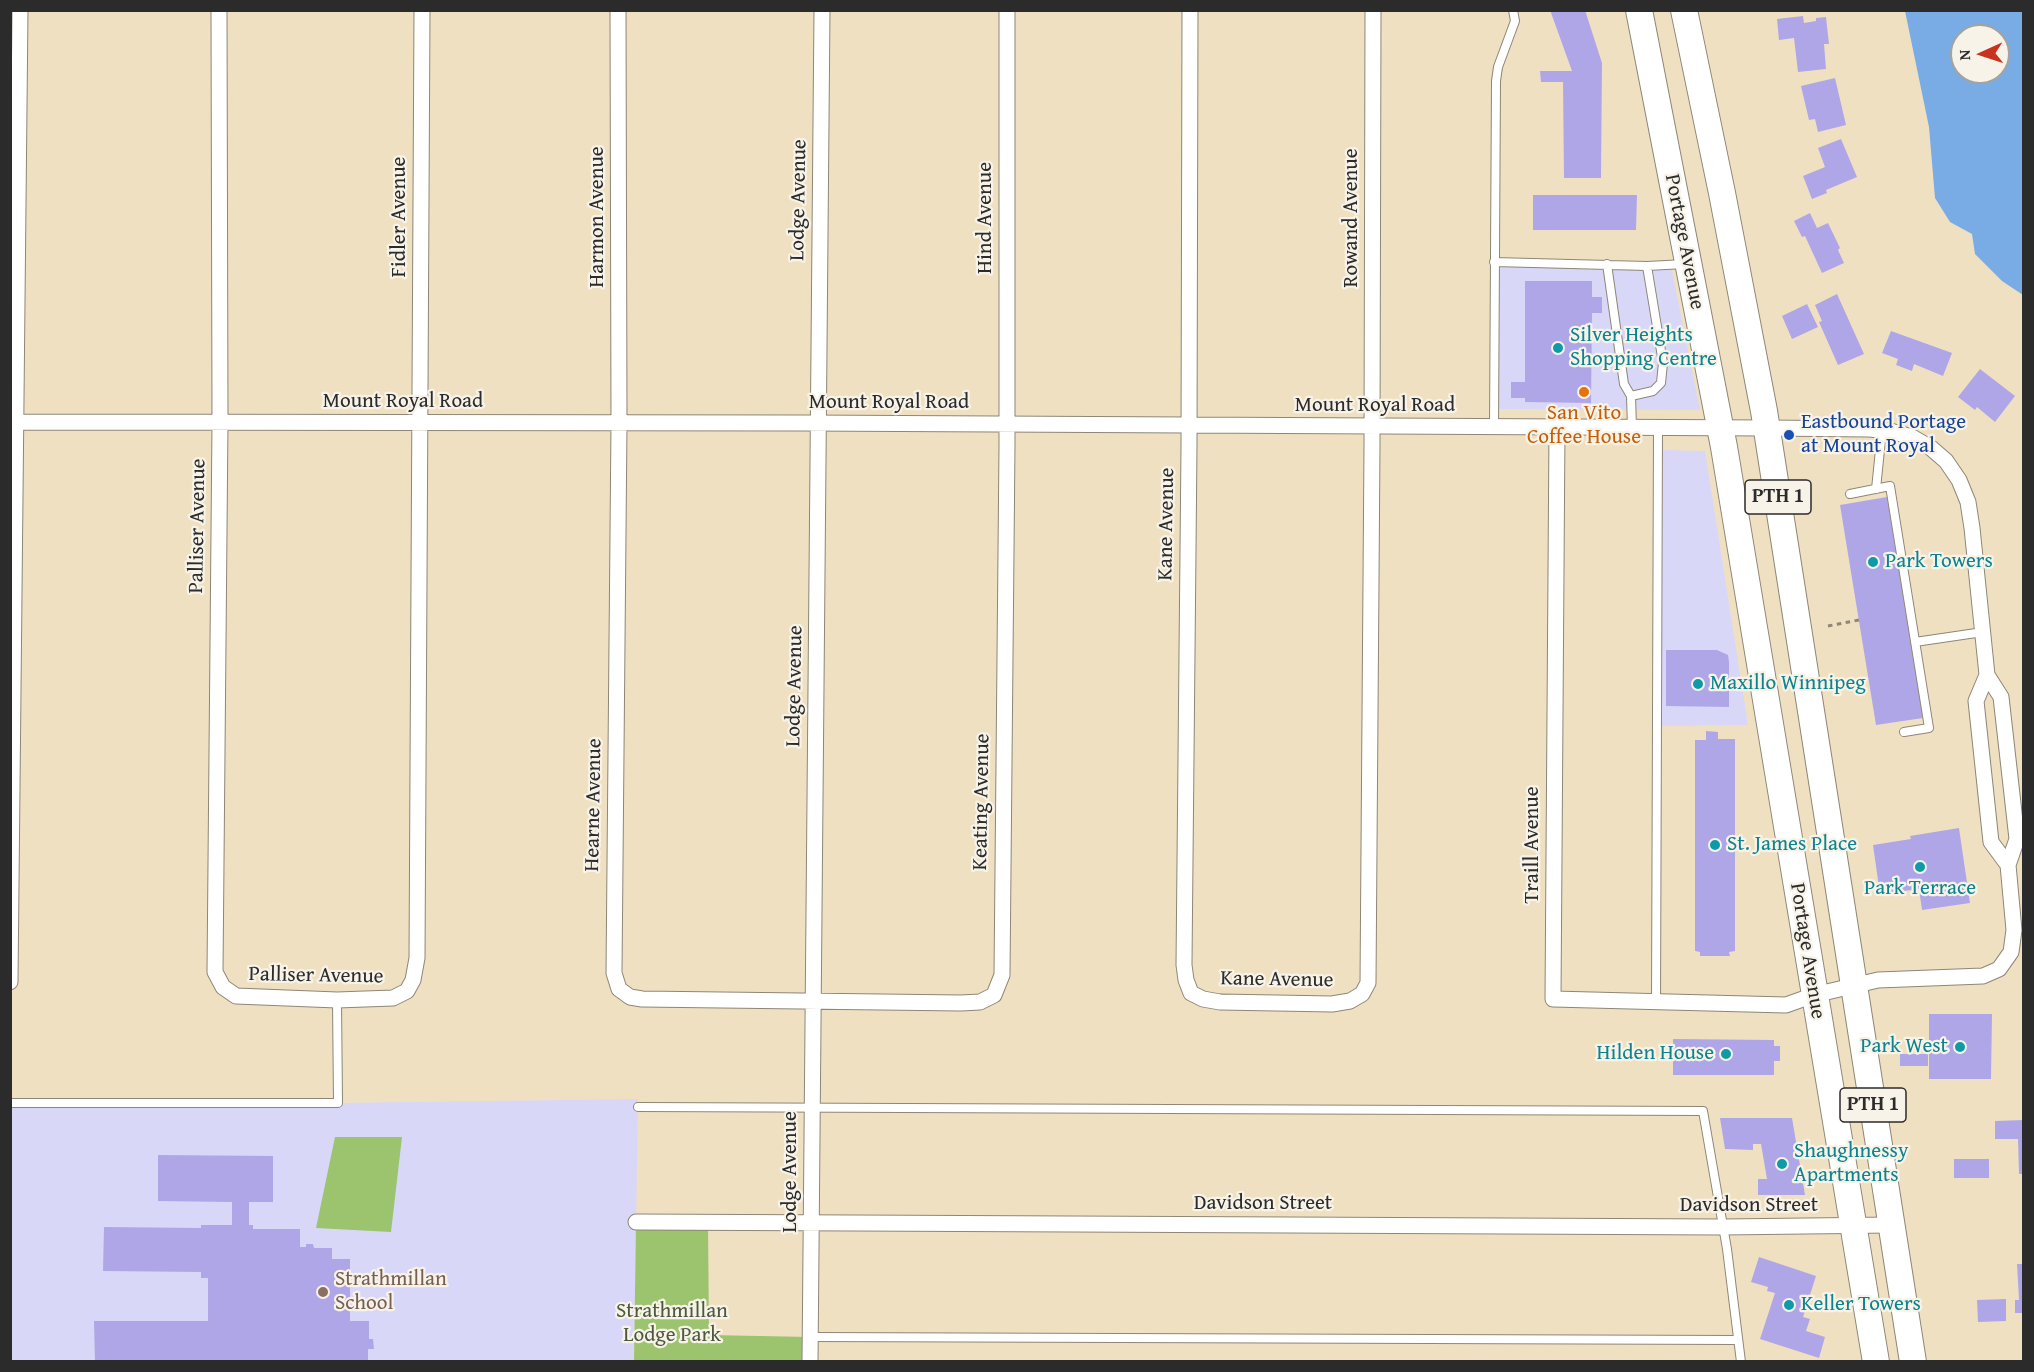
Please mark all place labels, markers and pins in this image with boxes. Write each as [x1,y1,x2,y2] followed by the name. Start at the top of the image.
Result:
[1570,323,1717,373] place label: Silver Heights Shopping Centre
[1551,341,1565,355] marker: Silver Heights Shopping Centre
[1577,385,1591,399] marker: San Vito Coffee House
[1527,401,1641,451] place label: San Vito Coffee House
[1801,410,1966,460] place label: Eastbound Portage at Mount Royal
[1782,428,1796,442] marker: Eastbound Portage at Mount Royal
[1885,549,1993,575] place label: Park Towers
[1866,555,1880,569] marker: Park Towers
[1710,671,1866,697] place label: Maxillo Winnipeg
[1691,677,1705,691] marker: Maxillo Winnipeg
[1727,832,1857,858] place label: St. James Place
[1708,838,1722,852] marker: St. James Place
[1913,860,1927,874] marker: Park Terrace
[1864,876,1976,902] place label: Park Terrace
[1860,1034,1948,1060] place label: Park West
[1953,1040,1967,1054] marker: Park West
[1597,1041,1714,1067] place label: Hilden House
[1719,1047,1733,1061] marker: Hilden House
[1794,1139,1908,1189] place label: Shaughnessy Apartments
[1775,1157,1789,1171] marker: Shaughnessy Apartments
[335,1267,447,1317] place label: Strathmillan School
[316,1285,330,1299] marker: Strathmillan School
[1801,1292,1921,1318] place label: Keller Towers
[1782,1298,1796,1312] marker: Keller Towers

